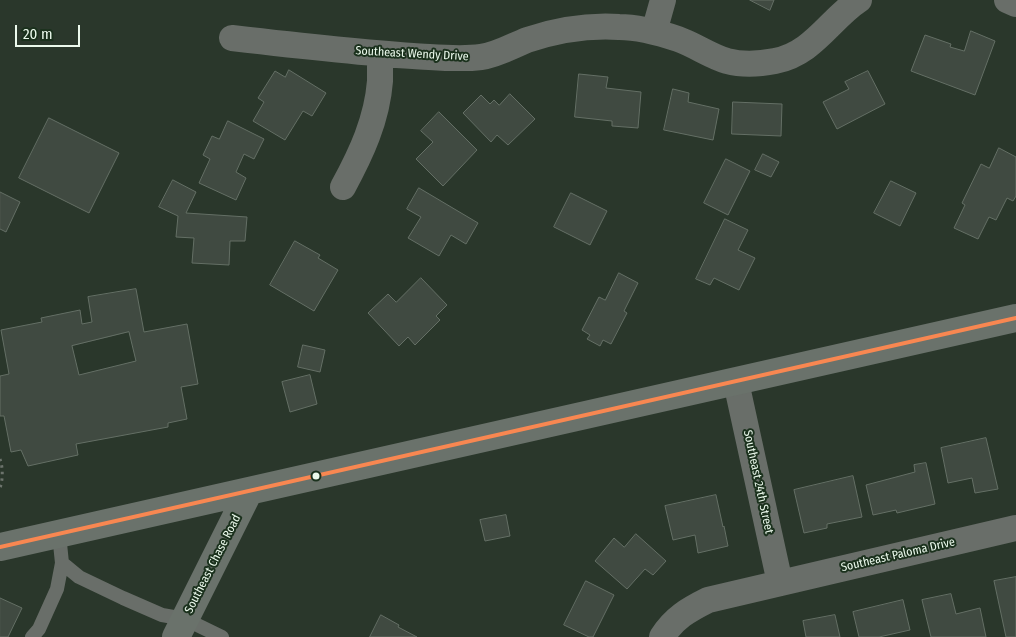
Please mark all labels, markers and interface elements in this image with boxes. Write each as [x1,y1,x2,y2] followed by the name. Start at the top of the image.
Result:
[18,15,82,47] scale bar
[23,25,53,43] text: 20 m
[355,44,469,64] street label: Southeast Wendy Drive
[740,429,776,535] street label: Southeast 24th Street
[311,471,321,481] unlabelled marker
[182,512,244,616] street label: Southeast Chase Road
[840,535,956,575] street label: Southeast Paloma Drive

